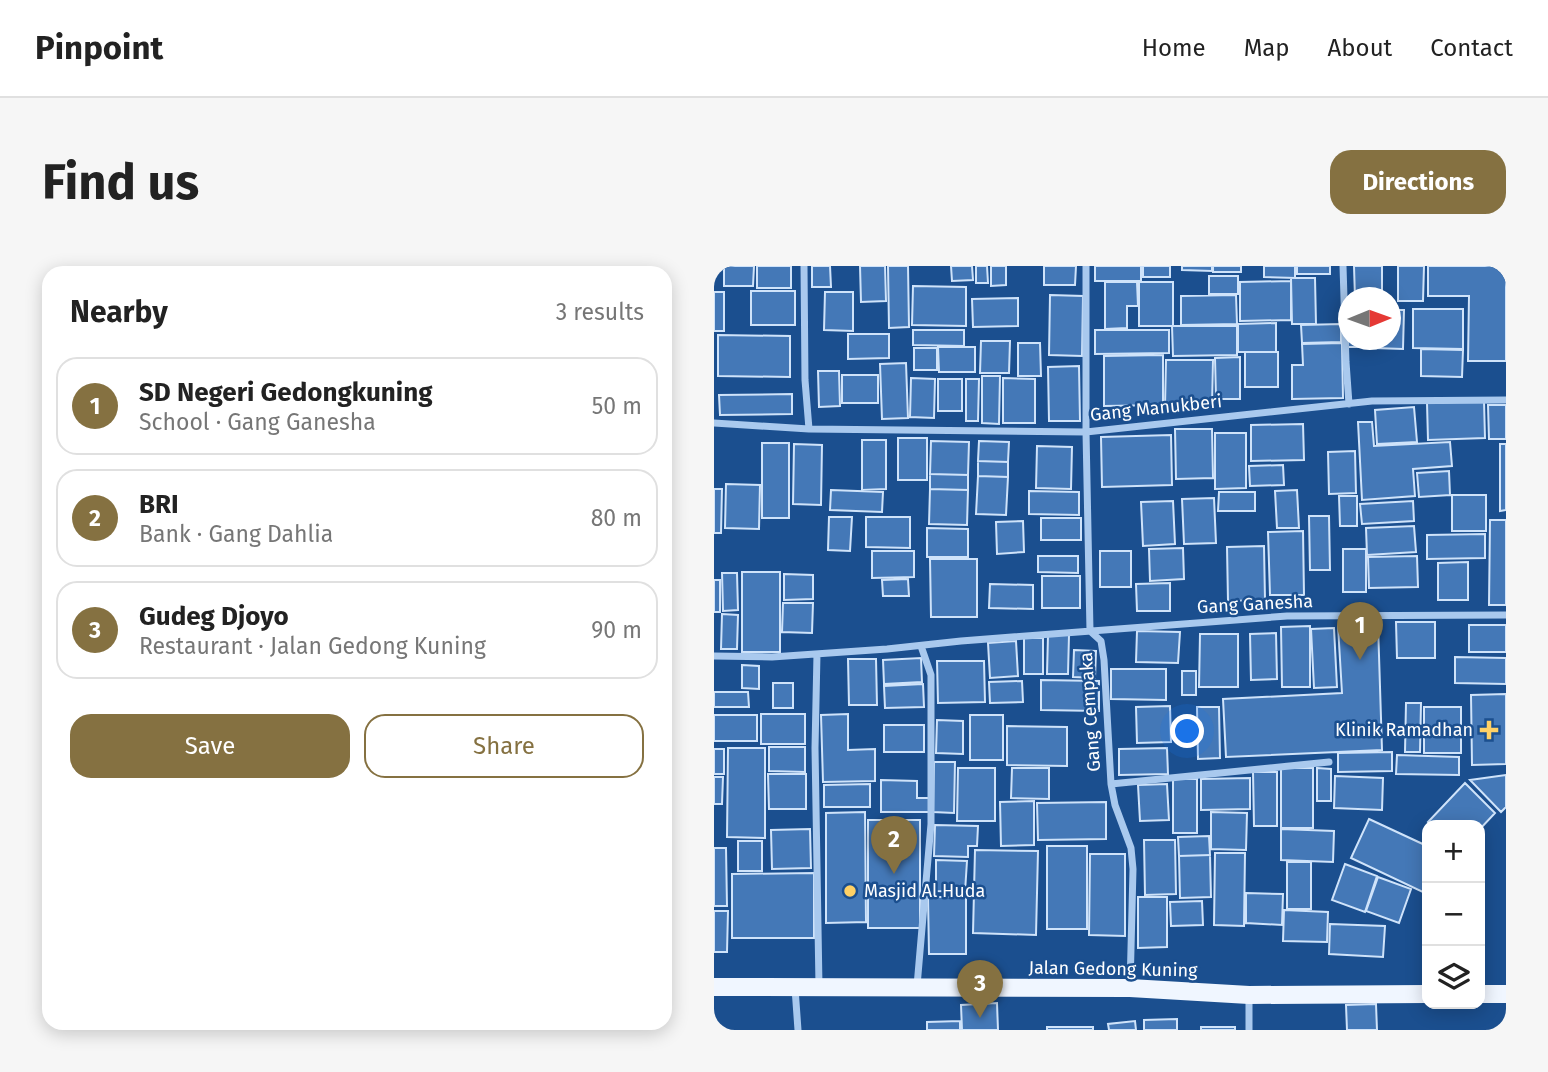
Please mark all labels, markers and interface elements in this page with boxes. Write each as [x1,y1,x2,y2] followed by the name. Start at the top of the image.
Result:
[35,28,163,68] text: Pinpoint
[1142,34,1206,62] text: Home
[1244,34,1290,62] text: Map
[1328,34,1392,62] text: About
[1430,34,1513,62] text: Contact
[1330,150,1506,214] button: Directions
[42,153,199,212] text: Find us
[1338,287,1401,350] north arrow
[70,294,168,330] text: Nearby
[556,298,644,326] text: 3 results
[139,377,432,408] text: SD Negeri Gedongkuning
[1089,390,1223,426] street label: Gang Manukberi
[90,392,100,420] text: 1
[592,392,642,420] text: 50 m
[139,408,376,436] text: School · Gang Ganesha
[139,489,179,520] text: BRI
[89,504,101,532] text: 2
[591,504,642,532] text: 80 m
[139,520,333,548] text: Bank · Gang Dahlia
[1196,590,1314,618] street label: Gang Ganesha
[139,601,289,632] text: Gudeg Djoyo
[1337,602,1383,660] pin: 1
[89,616,101,644] text: 3
[591,616,642,644] text: 90 m
[139,632,486,660] text: Restaurant · Jalan Gedong Kuning
[1075,651,1105,773] street label: Gang Cempaka
[70,714,350,778] button: Save
[364,714,644,778] button: Share
[1170,714,1204,748] your location
[1335,719,1473,741] place label: Klinik Ramadhan
[1479,720,1499,740] marker: Klinik Ramadhan
[871,816,917,874] pin: 2
[1422,820,1485,1009] map controls
[1422,820,1485,883] button: +
[864,880,985,902] place label: Masjid Al Huda
[842,883,858,899] marker: Masjid Al Huda
[1422,883,1485,946] button: −
[1422,946,1485,1009] button: layers
[1028,957,1198,981] street label: Jalan Gedong Kuning
[957,960,1003,1018] pin: 3

